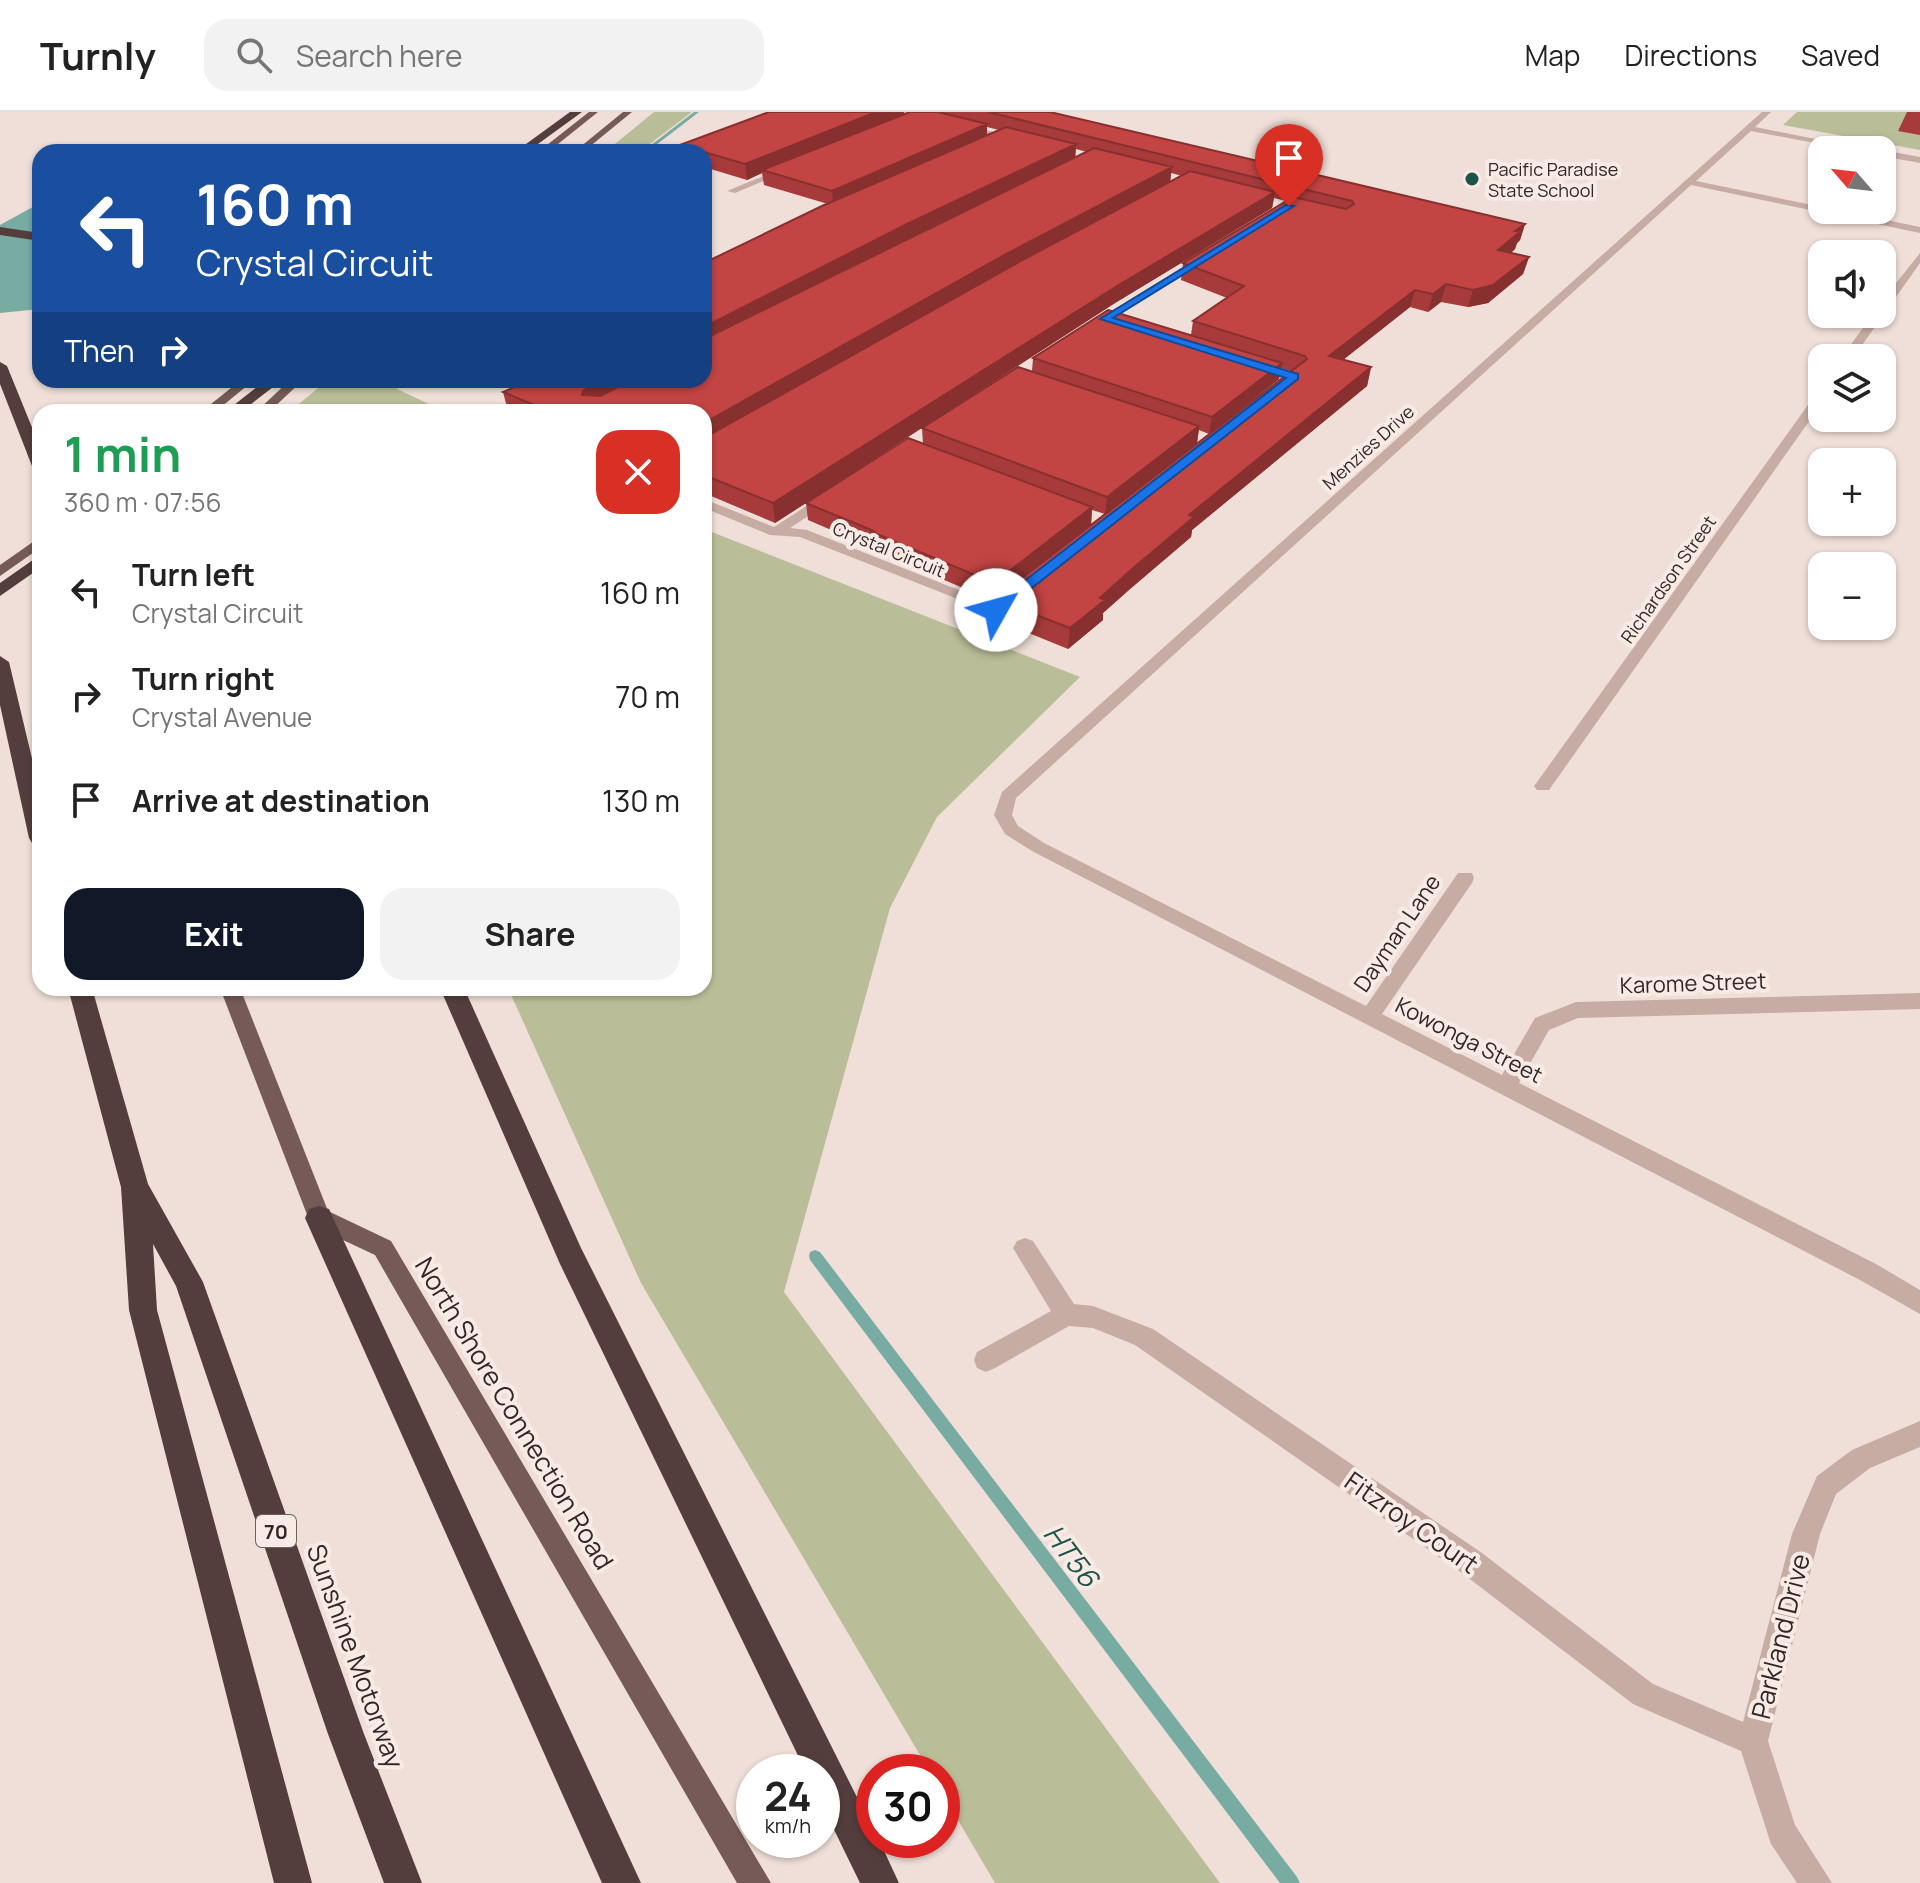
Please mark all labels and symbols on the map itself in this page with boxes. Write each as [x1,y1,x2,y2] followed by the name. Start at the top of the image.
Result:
[1255,124,1323,206] pin
[1808,136,1896,224] north arrow
[1488,157,1618,202] place label: Pacific Paradise State School
[1463,170,1481,188] marker: Pacific Paradise State School
[1317,399,1419,495] street label: Menzies Drive
[1615,511,1721,647] street label: Richardson Street
[829,516,949,582] street label: Crystal Circuit
[954,568,1038,652] position arrow
[1347,868,1447,998] street label: Dayman Lane
[1619,965,1767,1001] street label: Karome Street
[1390,990,1548,1090] street label: Kowonga Street
[407,1250,623,1576] street label: North Shore Connection Road
[1338,1463,1486,1581] street label: Fitzroy Court
[256,1515,296,1547] road number: 70
[1036,1516,1109,1595] water label: HT56
[299,1539,413,1773] street label: Sunshine Motorway
[1742,1550,1818,1722] street label: Parkland Drive
[856,1754,960,1858] speed limit sign: 30

